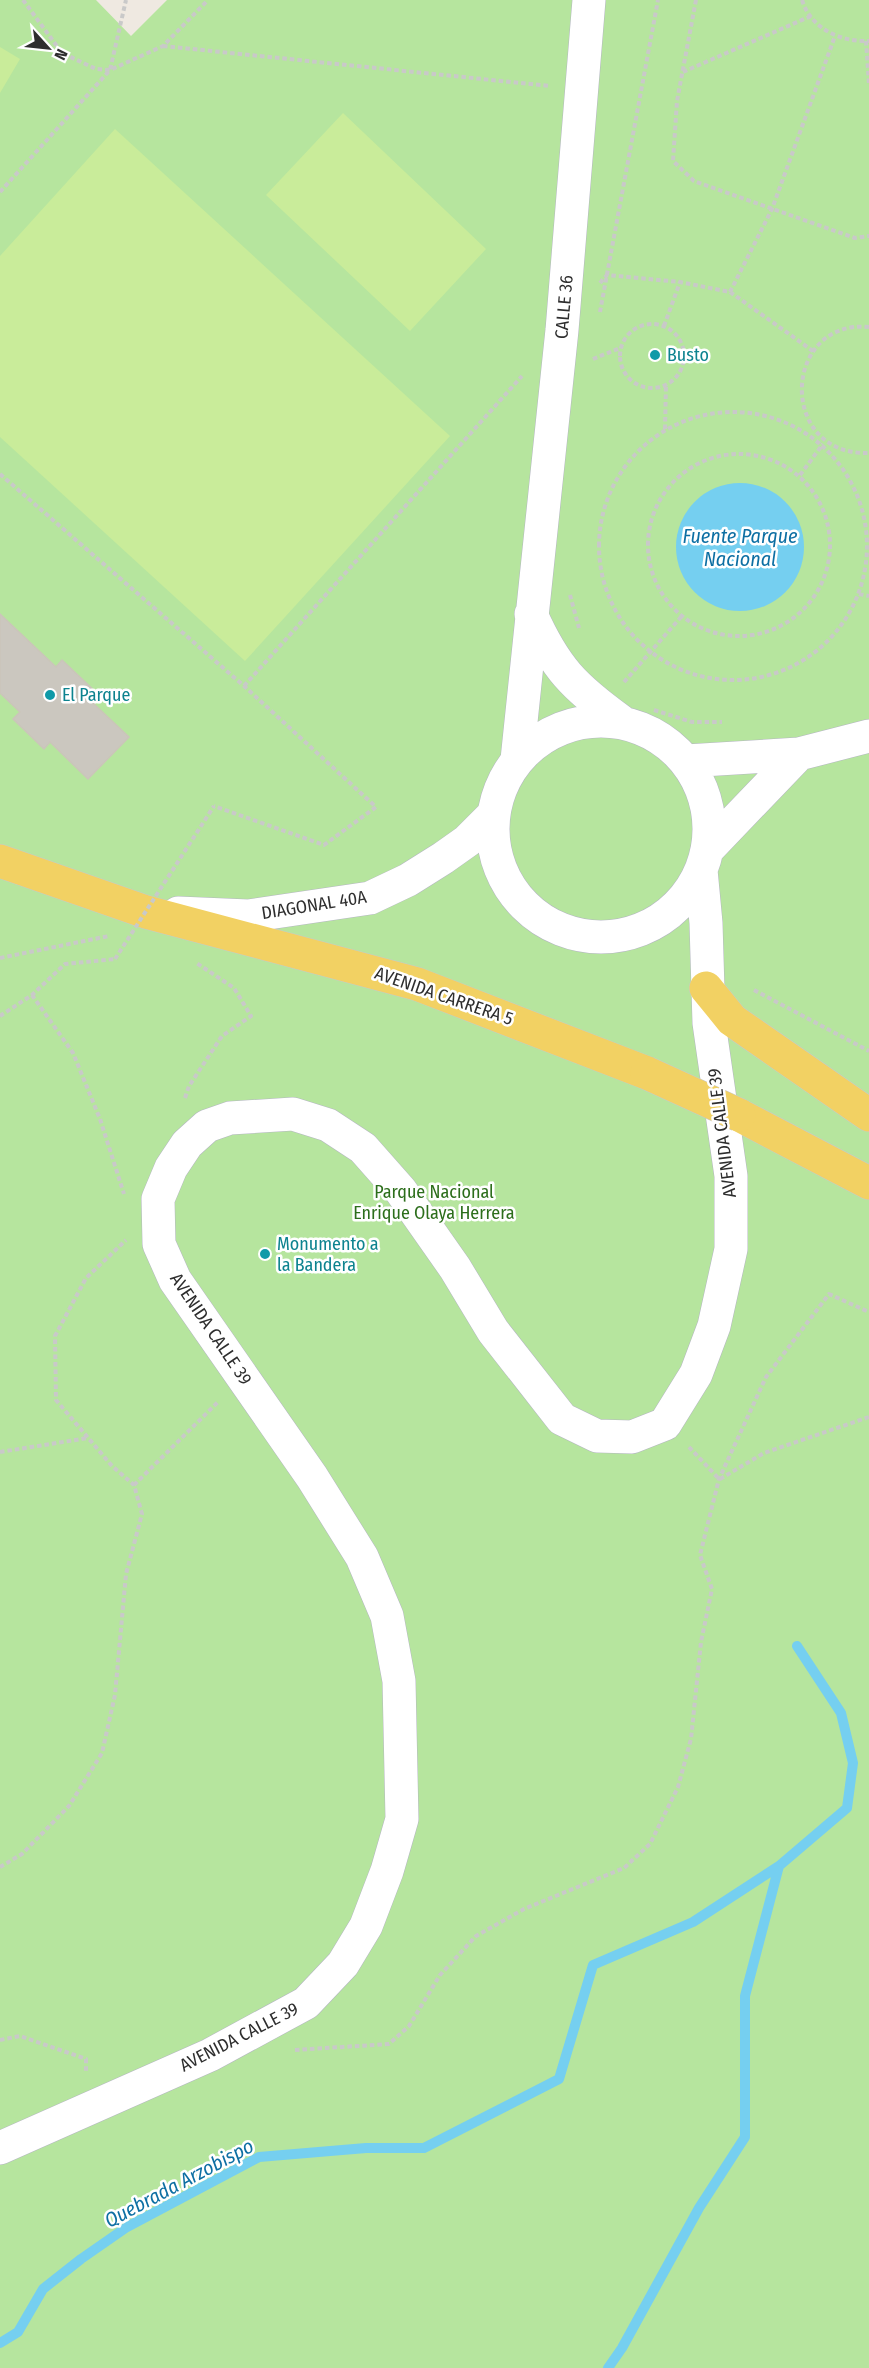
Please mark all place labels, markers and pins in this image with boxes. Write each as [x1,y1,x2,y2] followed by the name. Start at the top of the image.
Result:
[667,344,709,366] place label: Busto
[648,348,662,362] marker: Busto
[62,684,130,706] place label: El Parque
[43,688,57,702] marker: El Parque
[277,1233,379,1276] place label: Monumento a la Bandera
[258,1247,272,1261] marker: Monumento a la Bandera

